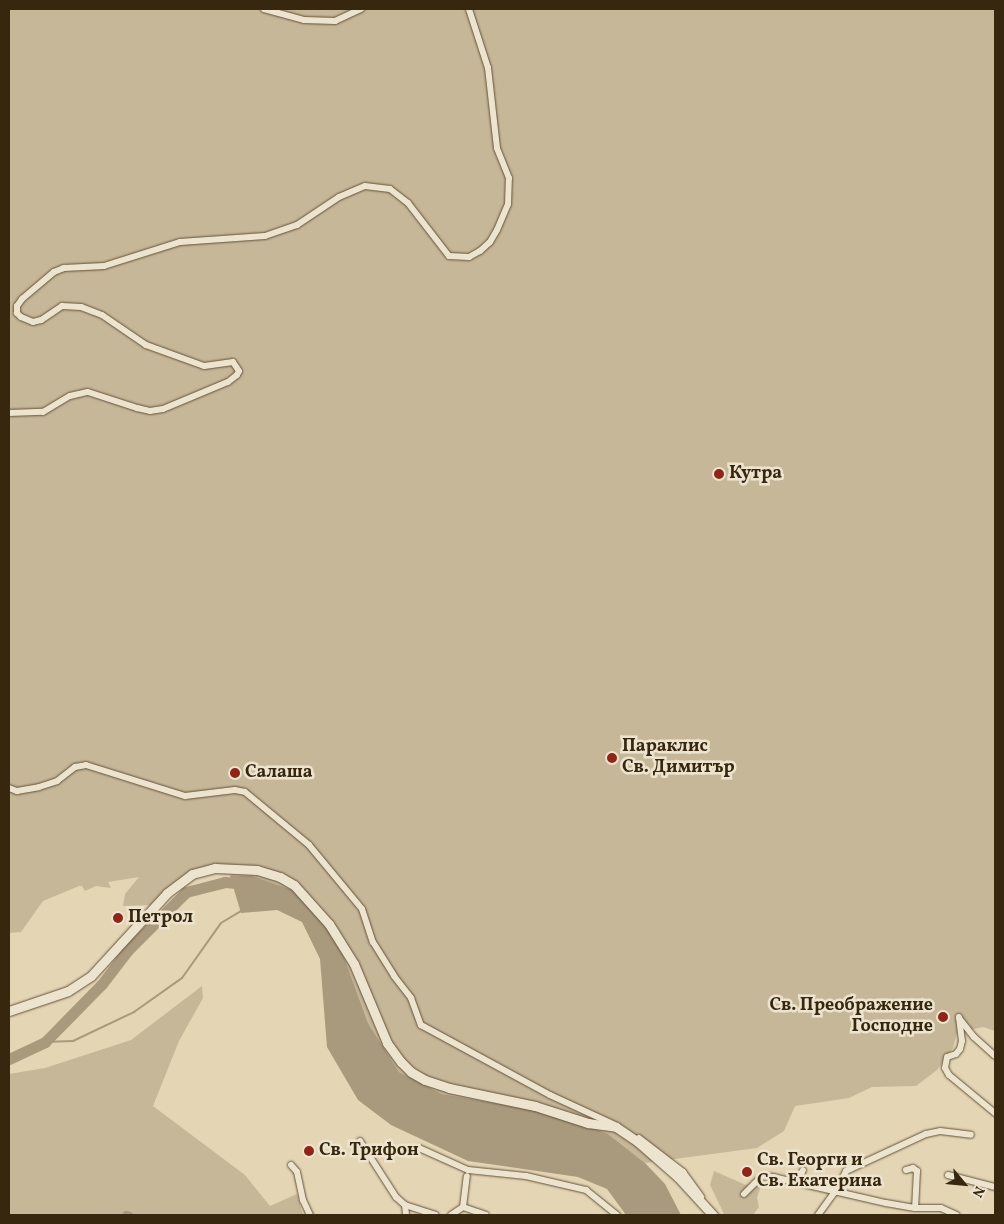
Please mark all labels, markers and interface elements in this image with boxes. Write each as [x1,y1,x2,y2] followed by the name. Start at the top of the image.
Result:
[729,463,782,485] place label: Кутра
[713,468,725,480] marker: Кутра
[622,737,735,780] place label: Параклис Св. Димитър
[606,752,618,764] marker: Параклис Св. Димитър
[245,762,313,784] place label: Салаша
[229,767,241,779] marker: Салаша
[128,907,193,929] place label: Петрол
[112,912,124,924] marker: Петрол
[769,996,933,1038] place label: Св. Преображение Господне
[937,1011,949,1023] marker: Св. Преображение Господне
[319,1140,419,1162] place label: Св. Трифон
[303,1145,315,1157] marker: Св. Трифон
[757,1151,882,1194] place label: Св. Георги и Св. Екатерина
[939,1159,989,1209] north arrow
[741,1166,753,1178] marker: Св. Георги и Св. Екатерина
[967,1182,988,1200] text: N

